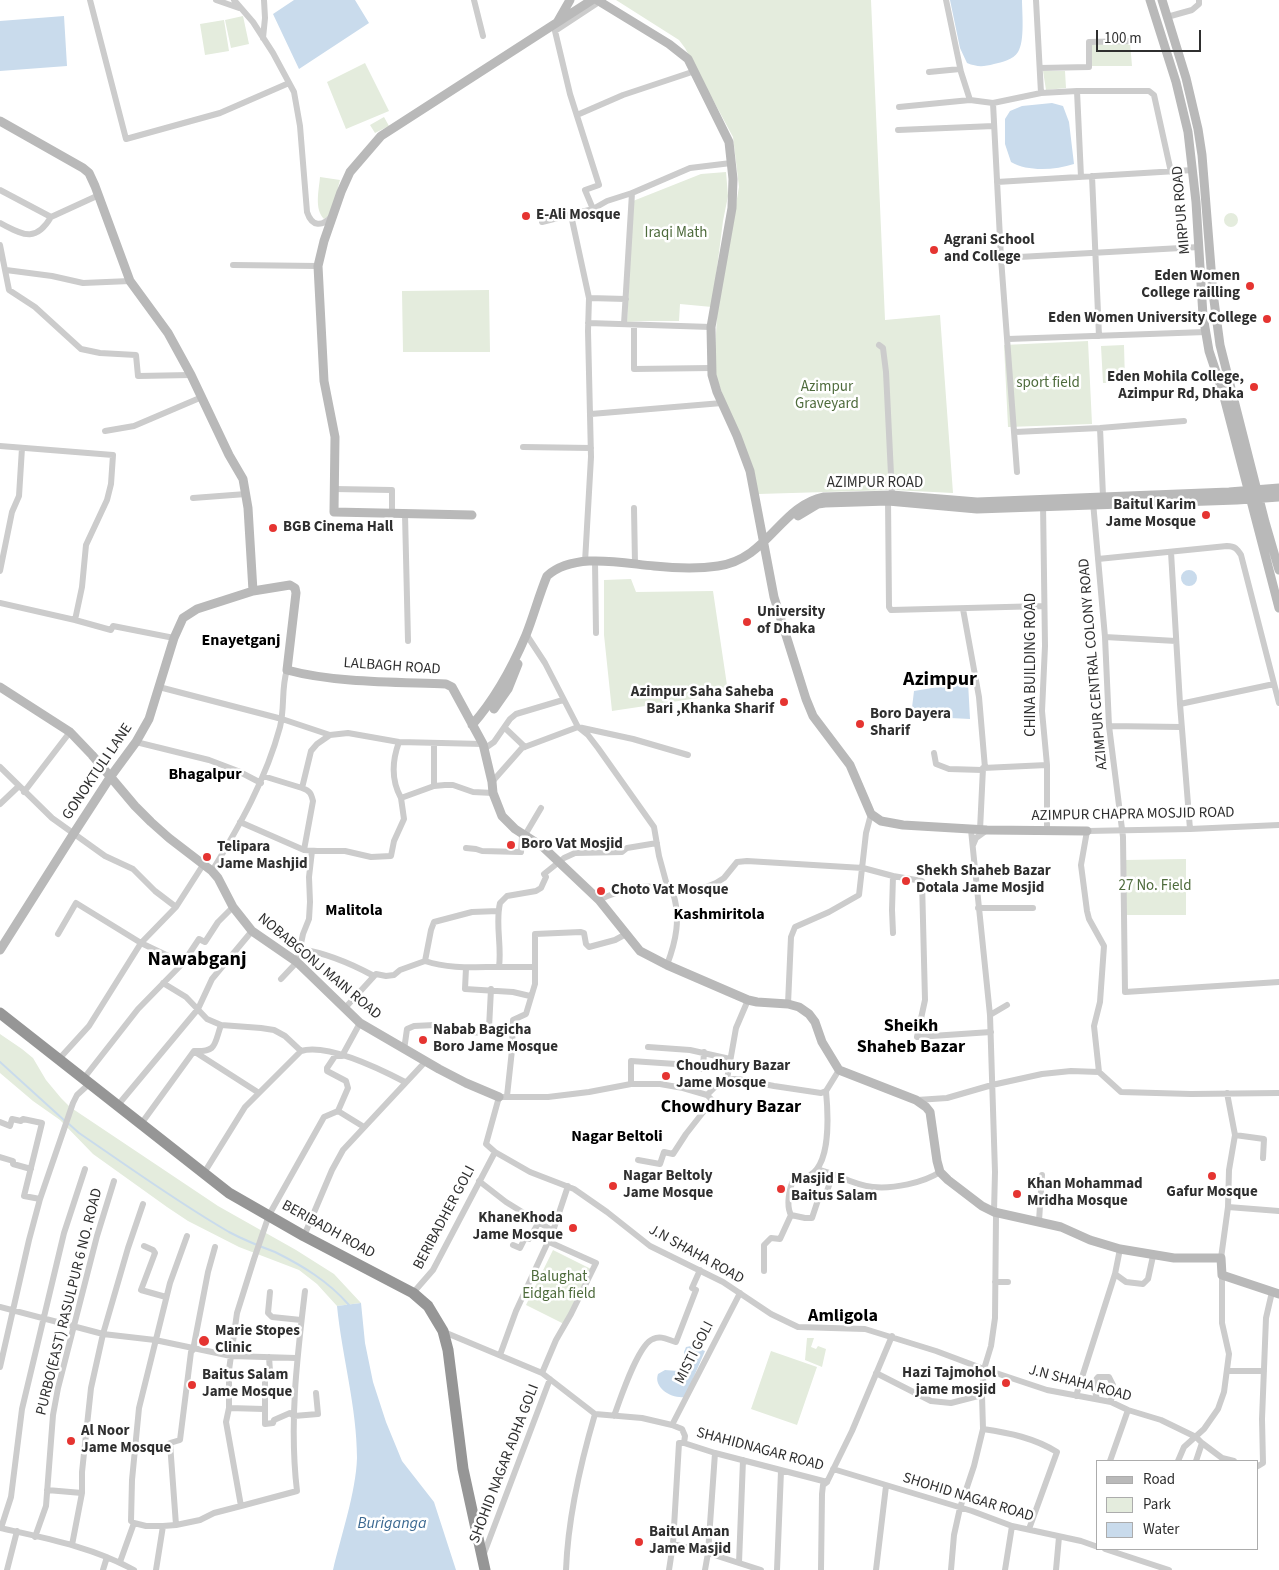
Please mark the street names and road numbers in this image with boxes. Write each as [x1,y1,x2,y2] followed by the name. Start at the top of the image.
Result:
[1169,165,1195,255] street label: MIRPUR ROAD
[827,475,923,493] street label: AZIMPUR ROAD
[1076,557,1112,771] street label: AZIMPUR CENTRAL COLONY ROAD
[1023,593,1041,737] street label: CHINA BUILDING ROAD
[343,655,441,679] street label: LALBAGH ROAD
[59,720,137,824] street label: GONOKTULI LANE
[1031,804,1235,826] street label: AZIMPUR CHAPRA MOSJID ROAD
[253,910,385,1024] street label: NOBABGONJ MAIN ROAD
[410,1163,480,1273] street label: BERIBADHER GOLI
[33,1187,107,1417] street label: PURBO(EAST) RASULPUR 6 NO. ROAD
[278,1197,378,1263] street label: BERIBADH ROAD
[645,1221,747,1289] street label: J.N SHAHA ROAD
[672,1319,718,1387] street label: MISTI GOLI
[1027,1362,1133,1406] street label: J.N SHAHA ROAD
[466,1382,544,1546] street label: SHOHID NAGAR ADHA GOLI
[694,1424,826,1476] street label: SHAHIDNAGAR ROAD
[900,1470,1036,1526] street label: SHOHID NAGAR ROAD

